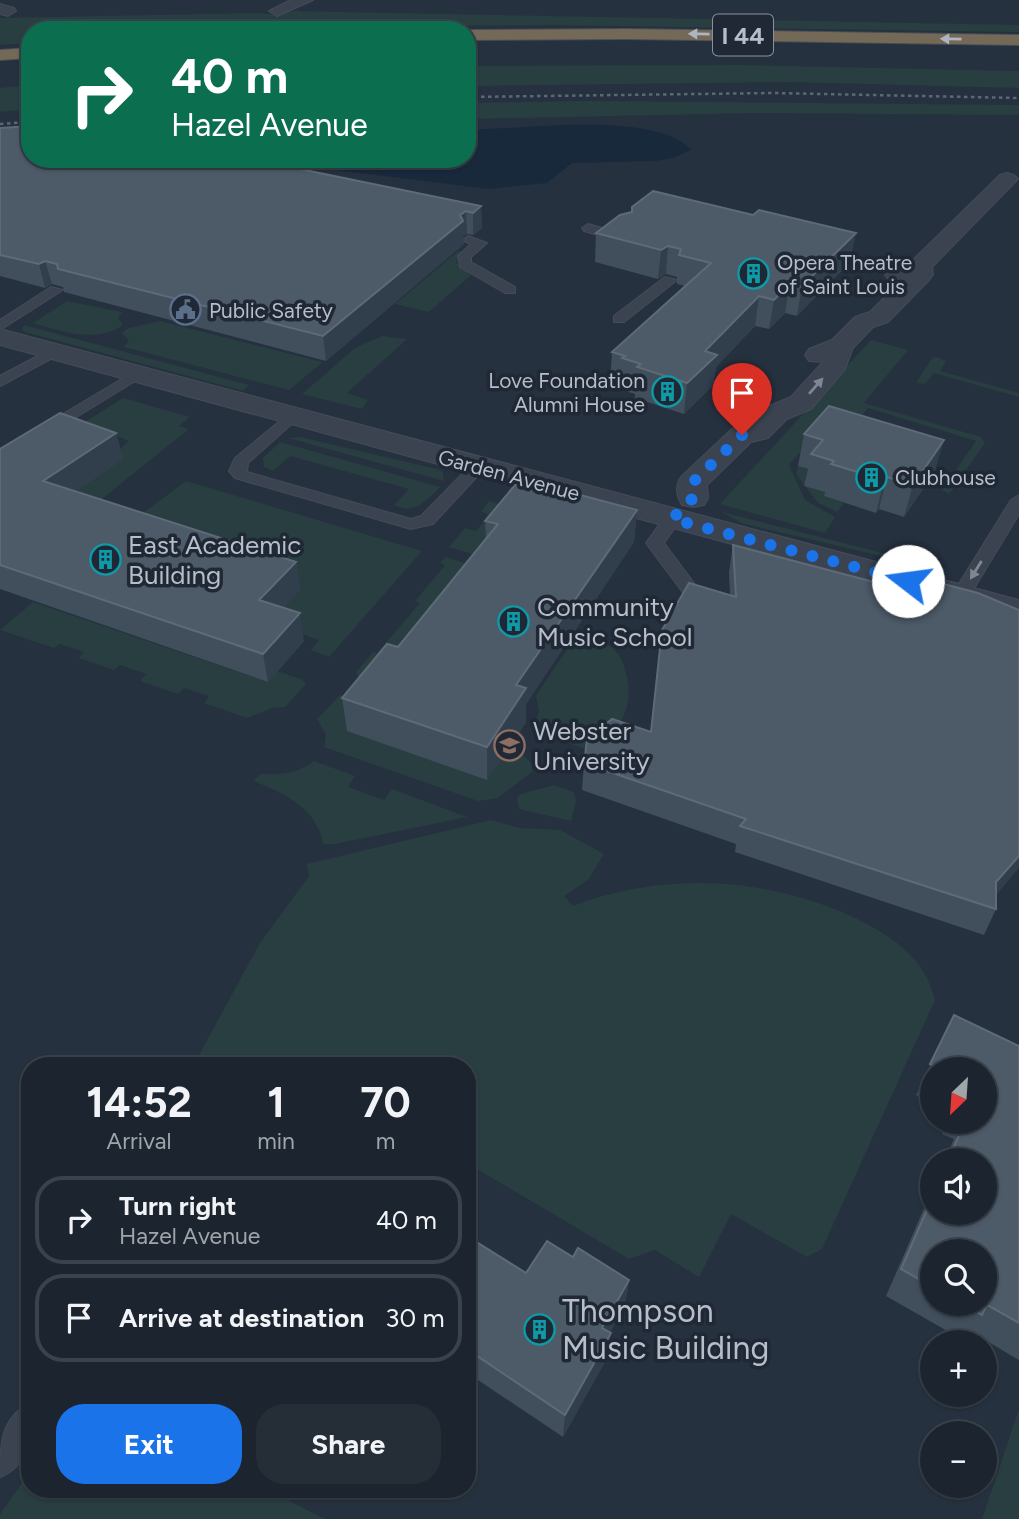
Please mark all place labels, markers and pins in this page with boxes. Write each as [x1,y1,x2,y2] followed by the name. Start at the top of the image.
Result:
[777,250,912,299] place label: Opera Theatre of Saint Louis
[737,257,771,291] building icon: Opera Theatre of Saint Louis
[169,293,203,327] public building icon: Public Safety
[209,298,333,323] place label: Public Safety
[712,363,772,435] pin
[488,368,645,417] place label: Love Foundation Alumni House
[651,375,685,409] building icon: Love Foundation Alumni House
[855,460,889,494] building icon: Clubhouse
[895,465,996,490] place label: Clubhouse
[128,529,301,591] place label: East Academic Building
[88,543,122,577] building icon: East Academic Building
[537,591,693,653] place label: Community Music School
[497,605,531,639] building icon: Community Music School
[533,715,650,777] place label: Webster University
[493,729,527,763] school or university icon: Webster University
[562,1292,769,1367] place label: Thompson Music Building
[522,1312,556,1346] building icon: Thompson Music Building

